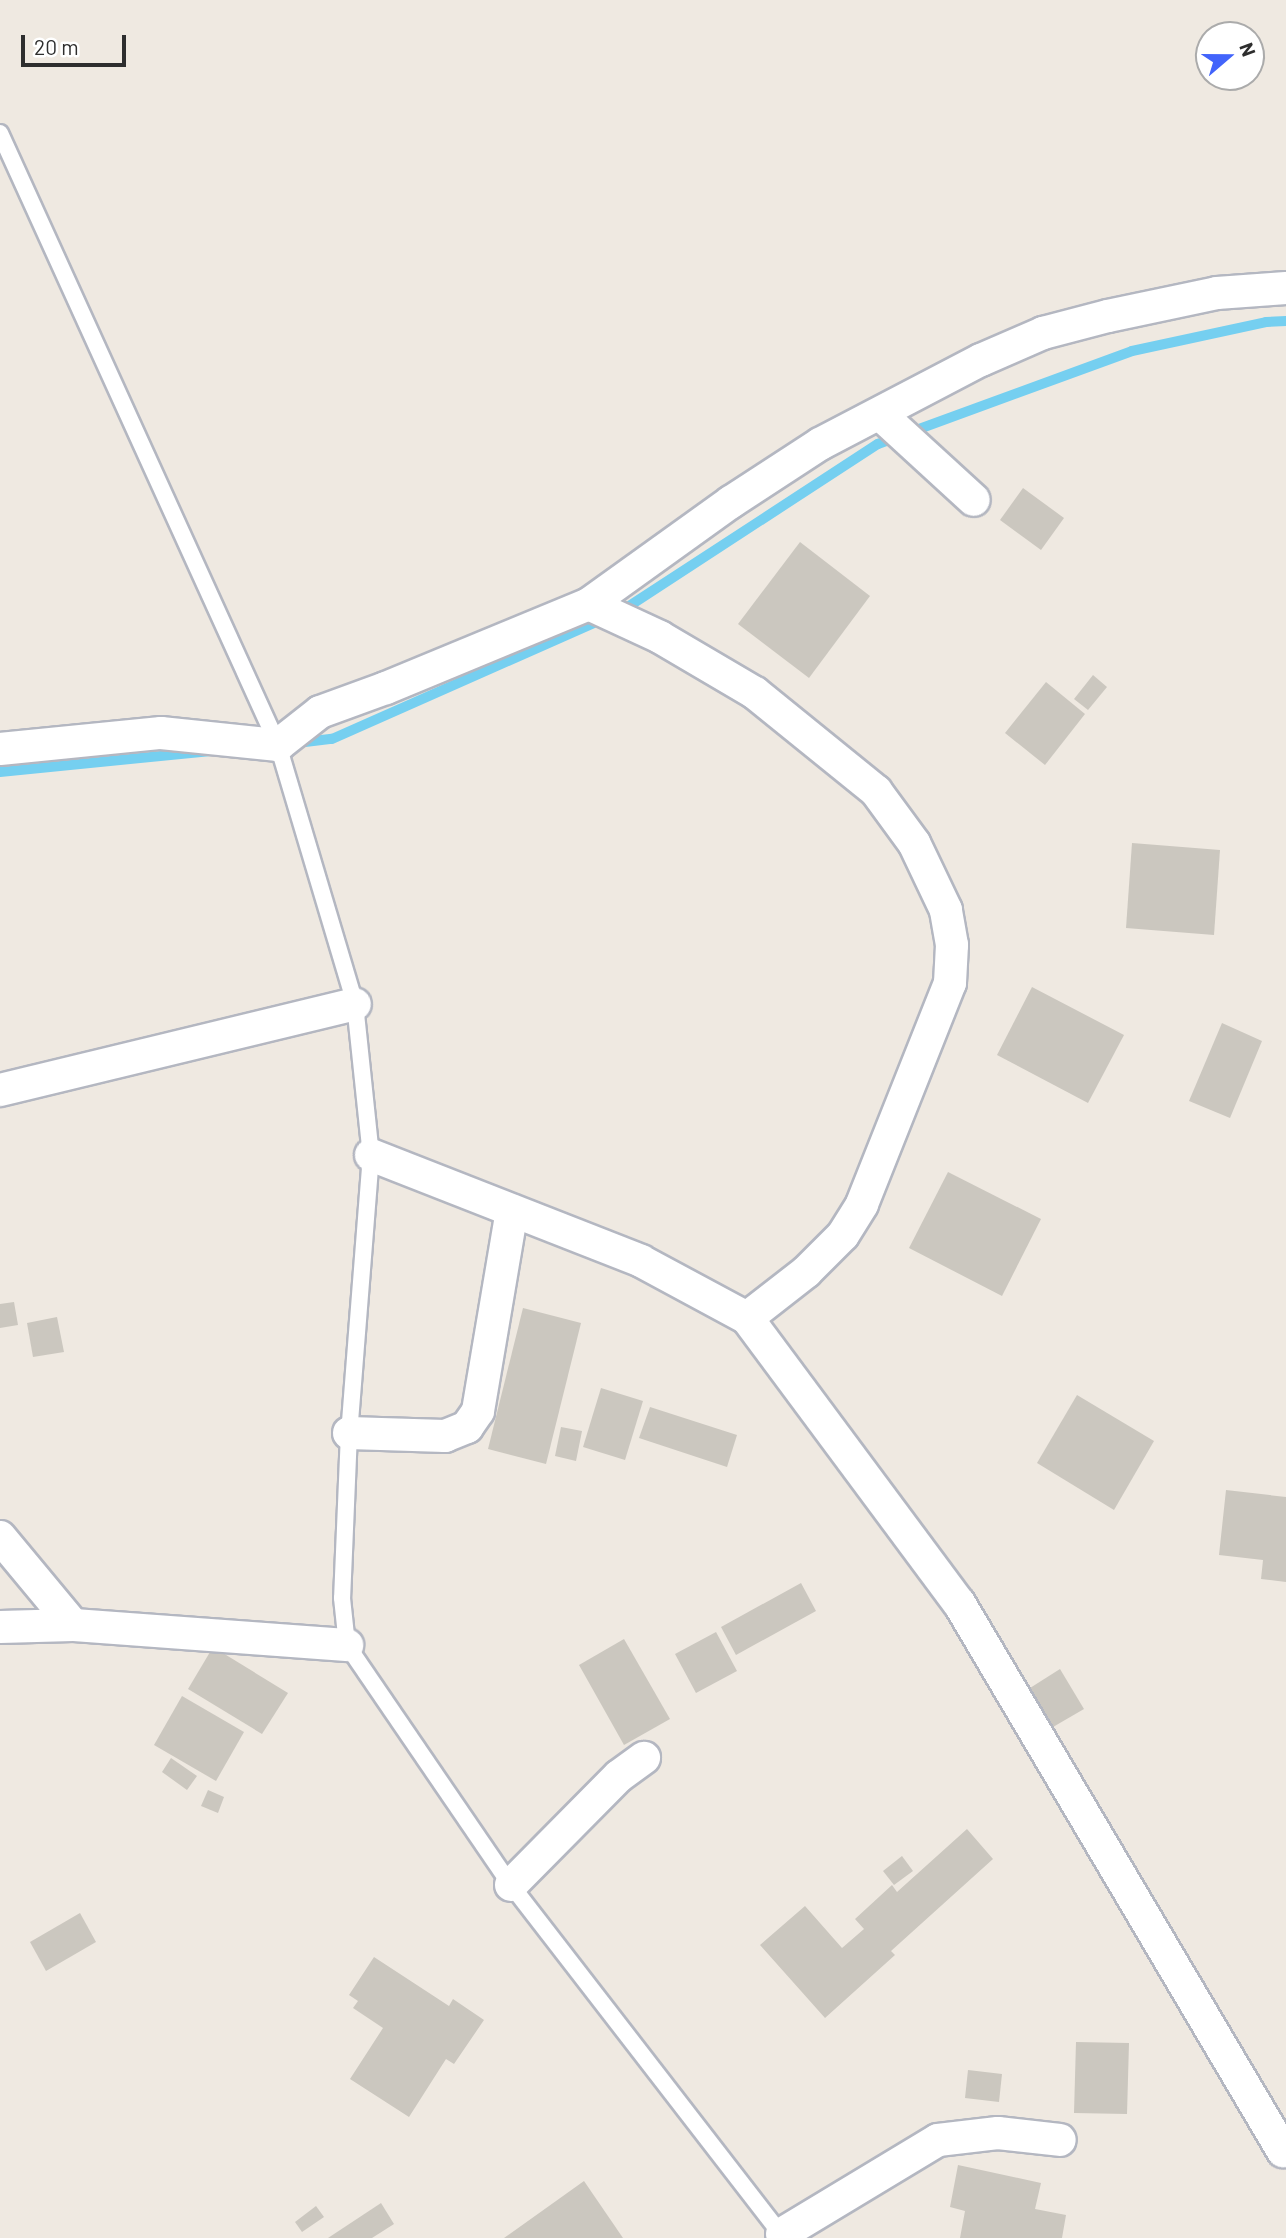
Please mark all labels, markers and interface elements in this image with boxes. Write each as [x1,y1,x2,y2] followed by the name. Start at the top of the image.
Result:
[24,21,130,65] scale bar
[1195,21,1265,91] north arrow
[34,34,79,59] text: 20 m
[1235,39,1261,59] text: N

